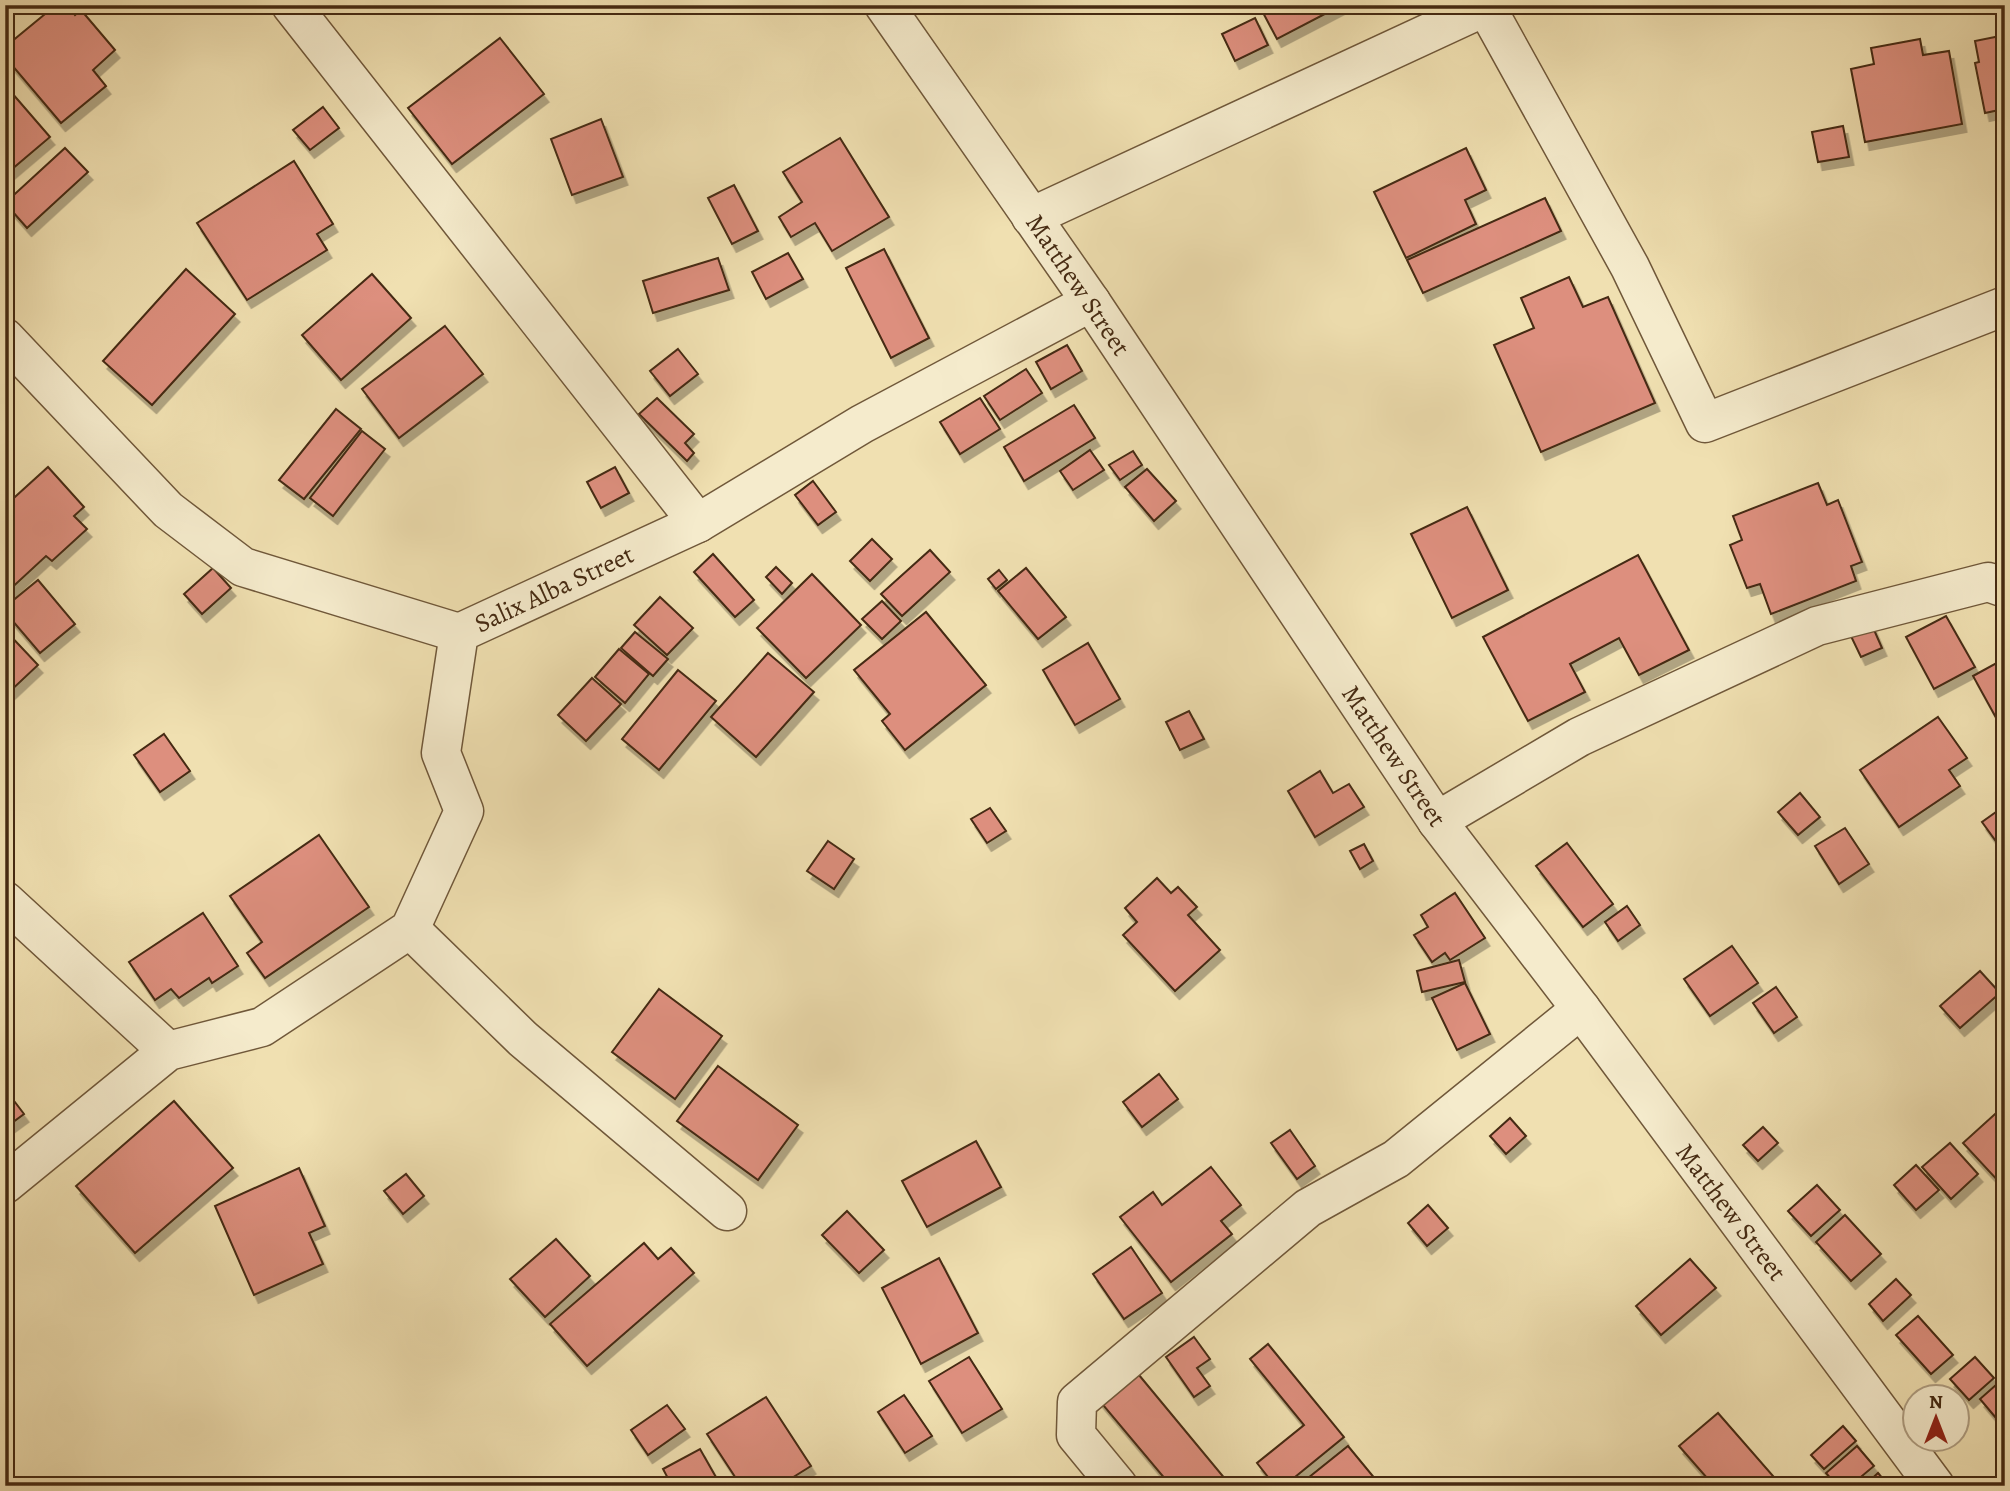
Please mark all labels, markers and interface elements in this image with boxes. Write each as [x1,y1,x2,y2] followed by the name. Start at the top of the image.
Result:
[1018,207,1139,363] street label: Matthew Street
[469,537,640,641] street label: Salix Alba Street
[1334,678,1455,834] street label: Matthew Street
[1668,1136,1795,1288] street label: Matthew Street
[1902,1382,1972,1452] north arrow
[1929,1389,1943,1415] text: N

